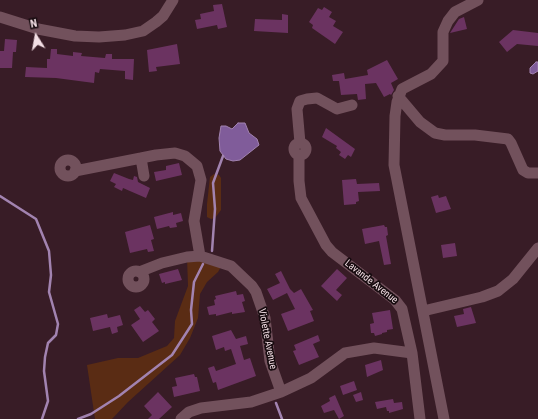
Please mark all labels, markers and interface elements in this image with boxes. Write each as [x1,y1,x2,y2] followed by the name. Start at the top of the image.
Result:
[16,16,56,56] north arrow
[29,17,38,31] text: N
[342,258,400,306] street label: Lavande Avenue
[255,308,279,370] street label: Violette Avenue

